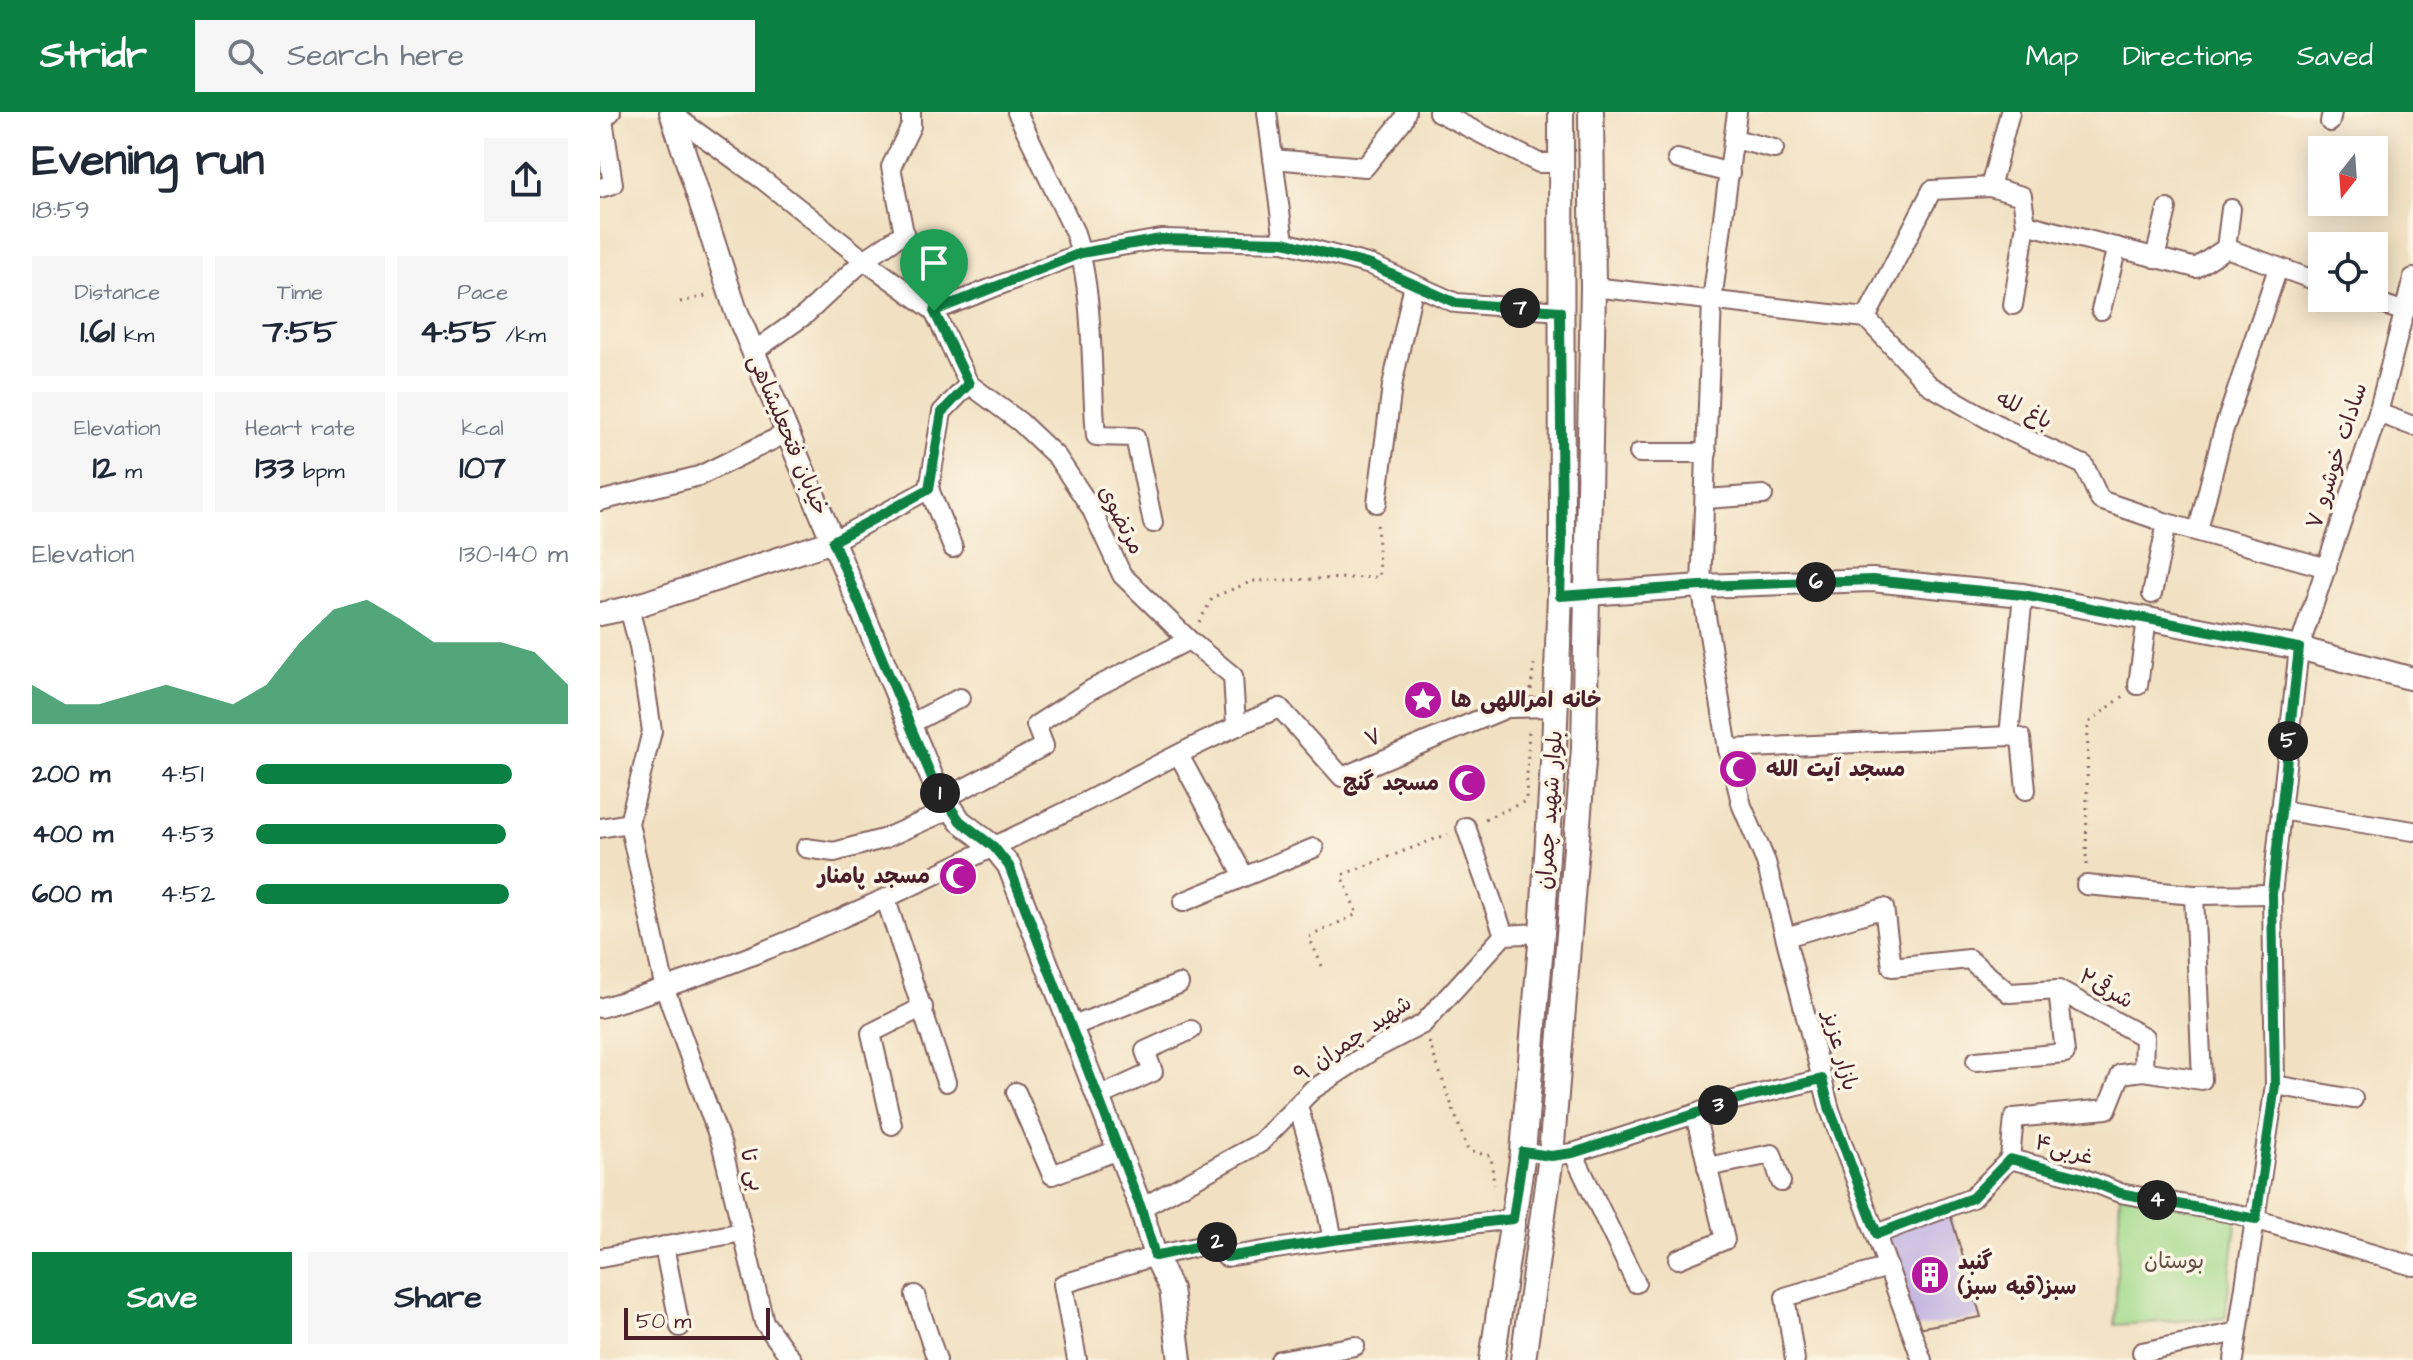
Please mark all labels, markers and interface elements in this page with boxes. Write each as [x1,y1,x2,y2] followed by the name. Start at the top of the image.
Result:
[195,20,755,92] search box
[40,30,147,82] text: Stridr
[223,34,267,78] icon: search
[287,35,464,77] text: Search here
[2026,37,2079,76] text: Map
[2123,37,2253,76] text: Directions
[2297,37,2373,76] text: Saved
[32,131,264,192] text: Evening run
[2308,136,2388,216] north arrow
[2308,136,2388,312] map controls
[484,138,568,222] button: share
[32,192,90,228] text: 18:59
[900,229,968,311] pin
[2308,232,2388,312] button: locate
[912,241,956,285] icon: arrive
[75,277,160,308] text: Distance
[277,277,323,308] text: Time
[457,277,508,308] text: Pace
[1500,288,1540,328] pin: 7
[1513,292,1527,323] text: 7
[80,308,115,356] text: 1.61
[263,308,337,356] text: 7:55
[419,308,496,356] text: 4:55
[115,320,154,351] text: km
[496,320,546,351] text: /km
[740,350,836,520] street label: خیابان فتحعلیشاهی
[2299,379,2375,533] street label: سادات خوشرو ۷
[1991,383,2057,437] street label: باغ لله
[74,413,161,444] text: Elevation
[245,413,355,444] text: Heart rate
[462,413,504,444] text: kcal
[92,444,116,492] text: 12
[255,444,294,492] text: 133
[459,444,506,492] text: 107
[116,456,142,487] text: m
[294,456,345,487] text: bpm
[1090,480,1152,560] street label: مرتضوی
[32,536,134,572] text: Elevation
[459,536,568,572] text: 130–140 m
[1796,562,1836,602] pin: 6
[1809,566,1823,597] text: 6
[1402,679,1444,721] place icon: خانه امراللهی ها
[1451,685,1601,716] place label: خانه امراللهی ها
[1360,721,1386,755] street label: ۷
[2268,721,2308,761] pin: 5
[2280,725,2296,756] text: 5
[1529,729,1571,891] street label: بلوار شهید چمران
[1717,748,1759,790] mosque icon: مسجد آیت الله
[1766,754,1905,785] place label: مسجد آیت الله
[32,756,110,792] text: 200 m
[160,756,204,792] text: 4:51
[1446,762,1488,804] mosque icon: مسجد گنج
[1343,768,1439,799] place label: مسجد گنج
[920,773,960,813] pin: 1
[939,777,941,808] text: 1
[32,816,113,852] text: 400 m
[160,816,214,852] text: 4:53
[937,855,979,897] mosque icon: مسجد پامنار
[816,861,930,892] place label: مسجد پامنار
[32,876,112,912] text: 600 m
[160,876,215,912] text: 4:52
[2073,961,2139,1017] street label: شرقی۲
[1288,988,1418,1090] street label: شهید چمران ۹
[1814,1006,1865,1094] street label: بازار عزیز
[1698,1085,1738,1125] pin: 3
[1712,1089,1724,1120] text: 3
[2031,1127,2097,1173] street label: غربی۴
[732,1145,772,1195] street label: بی تا
[2137,1180,2177,1220] pin: 4
[2150,1184,2164,1215] text: 4
[1197,1222,1237,1262] pin: 2
[1211,1226,1223,1257] text: 2
[2144,1246,2204,1277] park label: بوستان
[1957,1247,2076,1303] place label: گنبد سبز(قبه سبز)
[32,1252,292,1344] button: Save
[308,1252,568,1344] button: Share
[1909,1254,1951,1296] building icon: گنبد سبز(قبه سبز)
[624,1304,770,1340] scale bar
[636,1306,691,1337] text: 50 m

